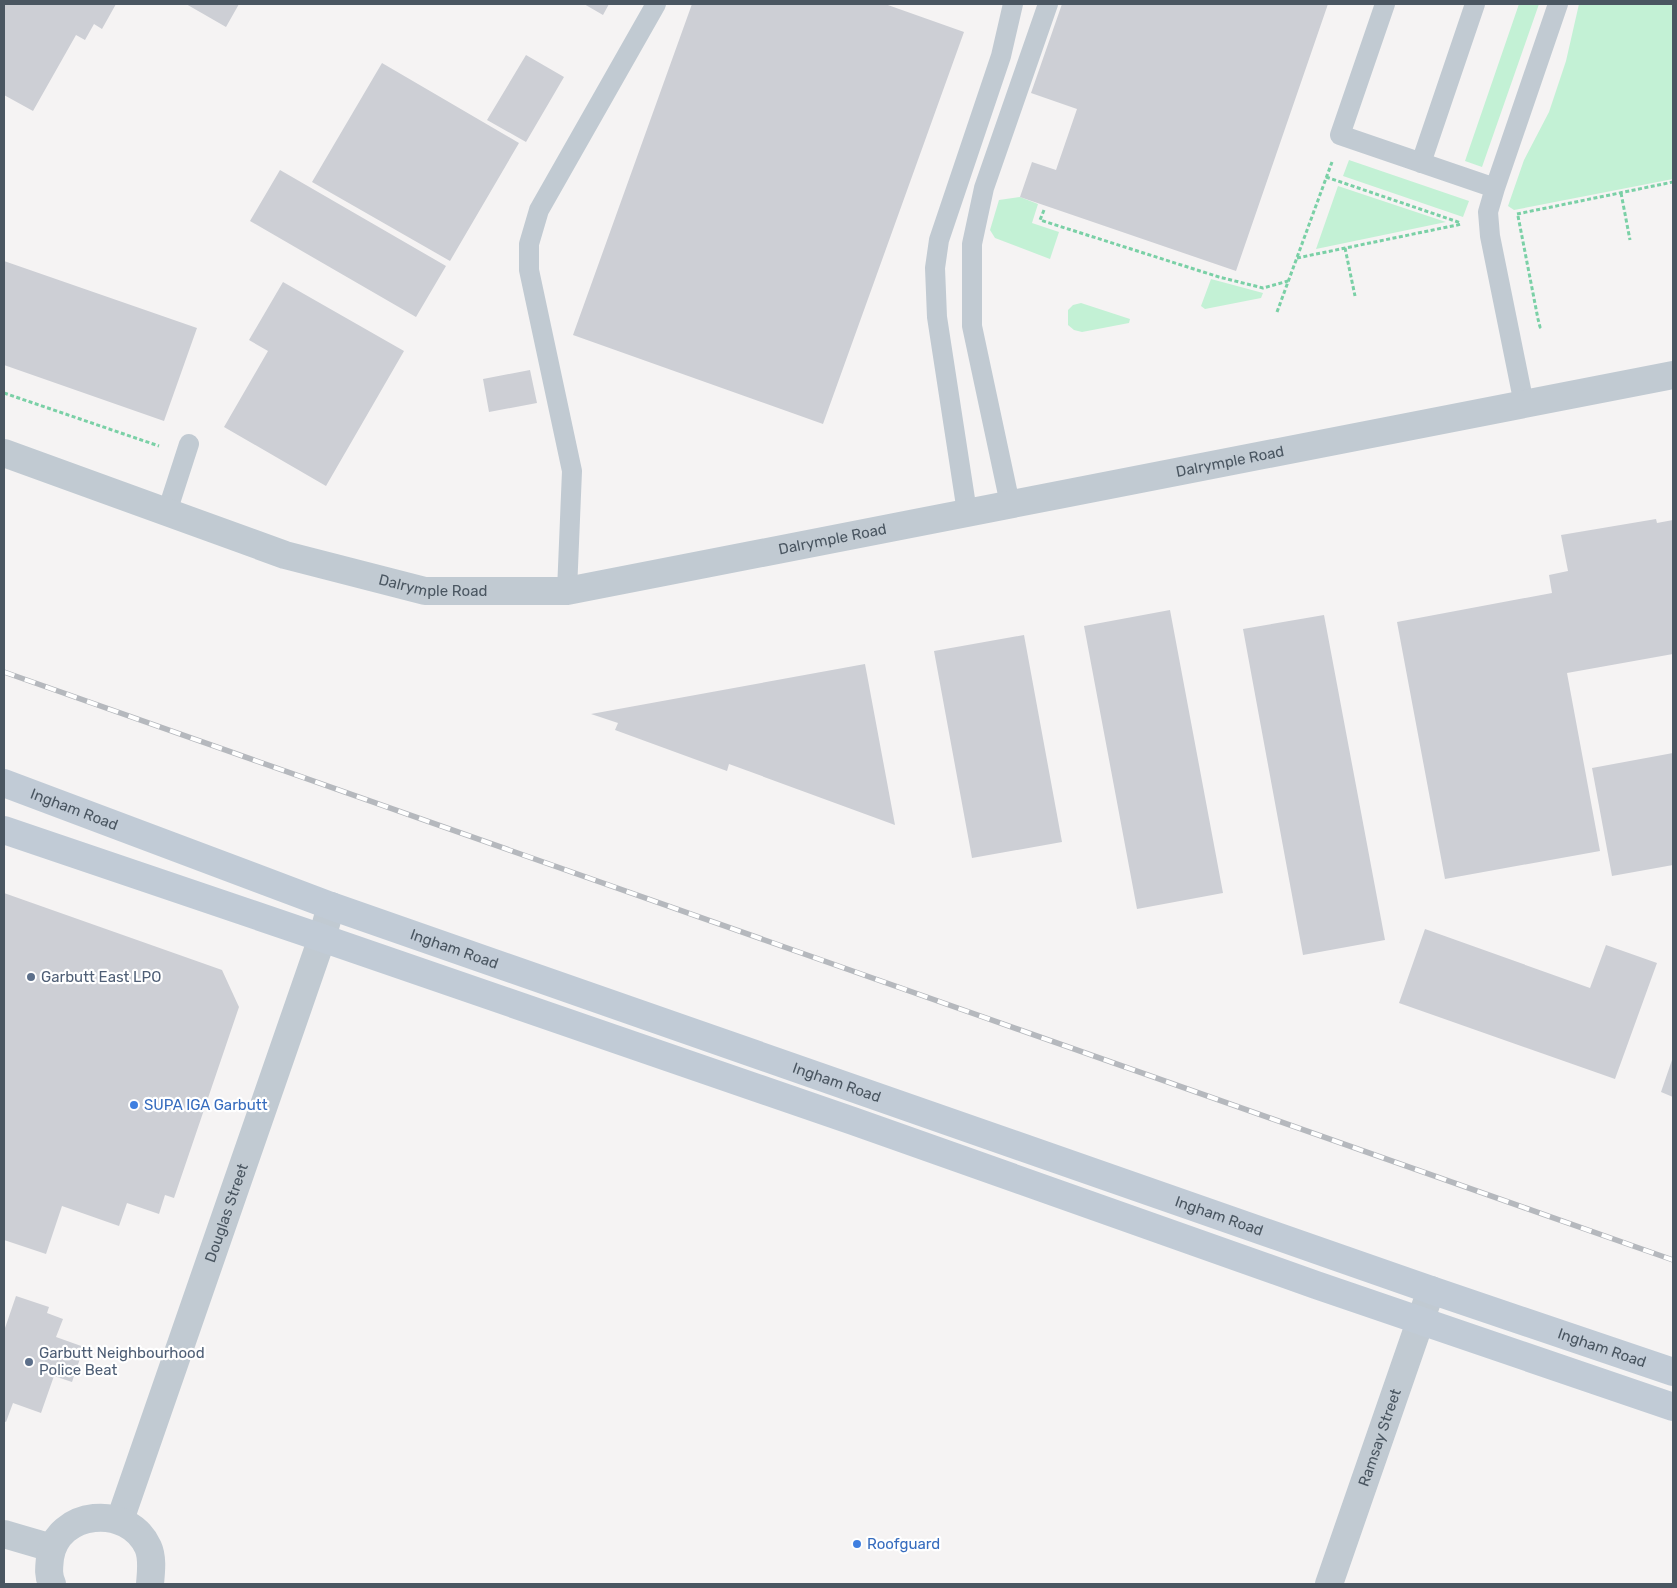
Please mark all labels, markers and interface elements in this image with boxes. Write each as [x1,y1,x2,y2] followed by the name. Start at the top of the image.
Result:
[1174,442,1286,481] street label: Dalrymple Road
[777,520,888,559] street label: Dalrymple Road
[377,570,487,600] street label: Dalrymple Road
[28,785,121,834] street label: Ingham Road
[408,925,501,973] street label: Ingham Road
[41,968,161,986] place label: Garbutt East LPO
[25,971,37,983] marker: Garbutt East LPO
[790,1059,883,1106] street label: Ingham Road
[144,1096,268,1114] place label: SUPA IGA Garbutt
[128,1099,140,1111] marker: SUPA IGA Garbutt
[201,1161,252,1265] street label: Douglas Street
[1173,1192,1266,1240] street label: Ingham Road
[1555,1325,1649,1371] street label: Ingham Road
[39,1344,205,1379] place label: Garbutt Neighbourhood Police Beat
[23,1356,35,1368] marker: Garbutt Neighbourhood Police Beat
[1355,1386,1405,1489] street label: Ramsay Street
[867,1535,940,1553] place label: Roofguard
[851,1538,863,1550] marker: Roofguard

